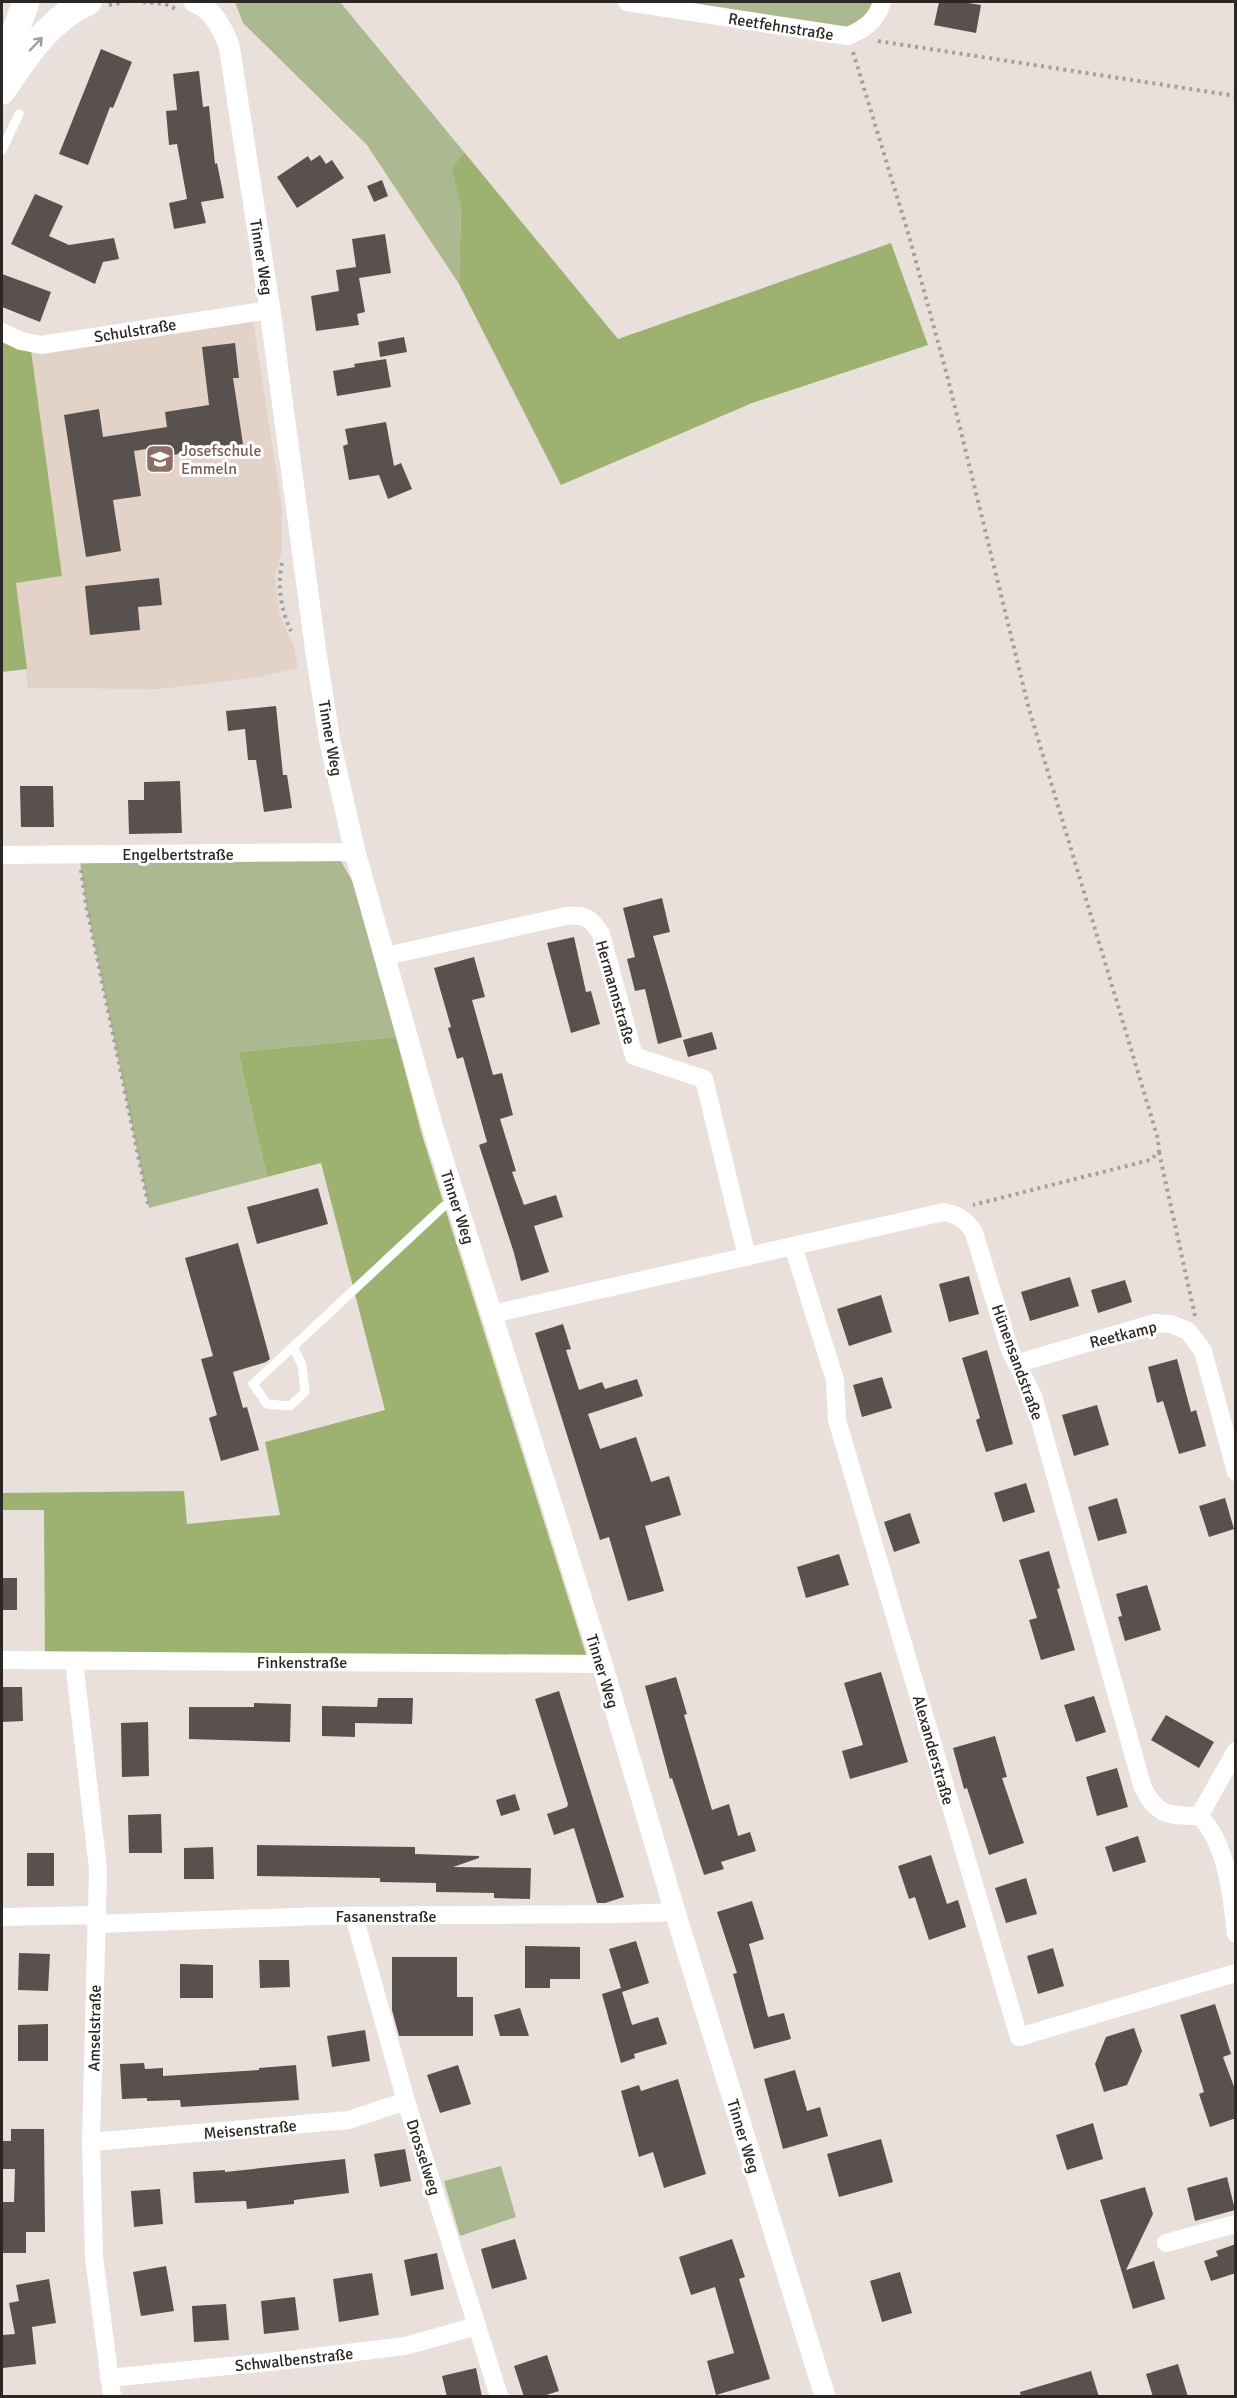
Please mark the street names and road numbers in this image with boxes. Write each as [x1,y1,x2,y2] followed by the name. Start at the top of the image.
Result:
[727,9,835,45] street label: Reetfehnstraße
[245,218,277,297] street label: Tinner Weg
[93,315,178,347] street label: Schulstraße
[314,699,347,778] street label: Tinner Weg
[122,845,234,865] street label: Engelbertstraße
[591,938,639,1047] street label: Hermannstraße
[436,1168,478,1247] street label: Tinner Weg
[987,1302,1047,1423] street label: Hünensandstraße
[1088,1317,1159,1353] street label: Reetkamp
[581,1632,623,1711] street label: Tinner Weg
[257,1653,347,1673] street label: Finkenstraße
[908,1693,958,1807] street label: Alexanderstraße
[335,1907,437,1927] street label: Fasanenstraße
[84,1984,106,2072] street label: Amselstraße
[722,2097,764,2176] street label: Tinner Weg
[203,2116,298,2144] street label: Meisenstraße
[401,2117,445,2198] street label: Drosselweg
[234,2344,354,2376] street label: Schwalbenstraße

